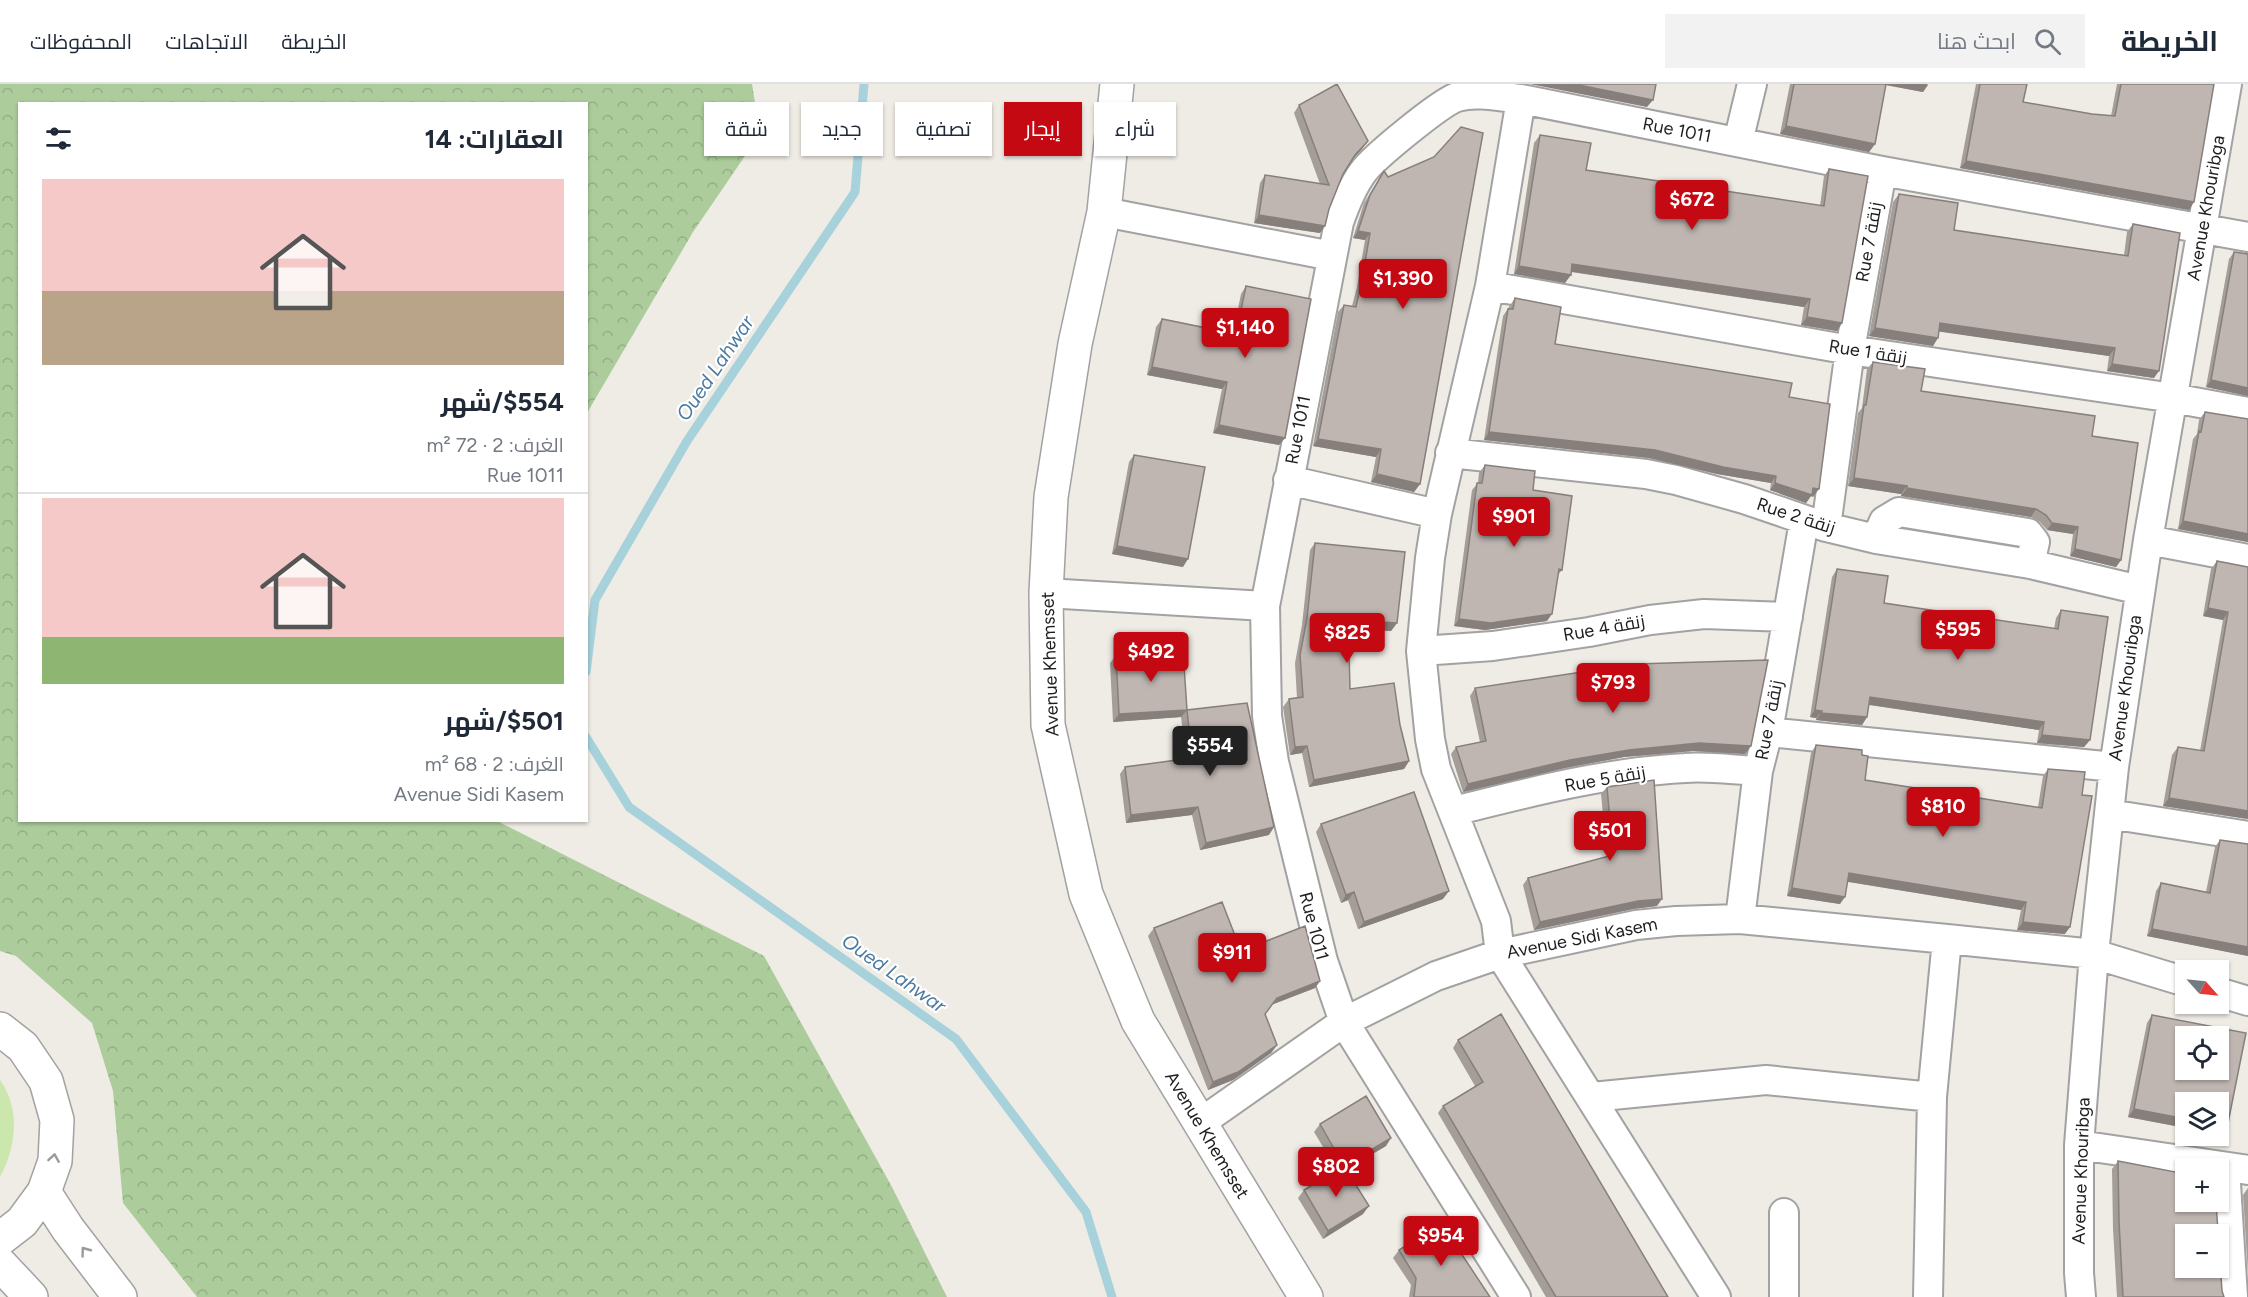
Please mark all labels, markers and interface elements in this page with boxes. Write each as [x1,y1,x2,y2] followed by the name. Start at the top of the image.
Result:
[1665,14,2085,68] search box
[2121,24,2218,58] text: الخريطة
[2031,25,2064,58] icon: search
[1937,28,2016,55] text: ابحث هنا
[30,29,132,54] text: المحفوظات
[165,29,248,54] text: الاتجاهات
[281,29,347,54] text: الخريطة
[704,102,789,156] chip: شقة
[801,102,883,156] chip: جديد
[895,102,992,156] chip: تصفية
[1004,102,1082,156] chip: إيجار
[1094,102,1176,156] chip: شراء
[1641,113,1713,147] street label: Rue 1011
[42,122,75,155] icon: filters
[424,123,564,155] text: العقارات: 14
[2182,134,2230,282] street label: Avenue Khouribga
[1656,180,1728,231] pin: $672
[1669,187,1715,211] text: $672
[1851,200,1887,284] street label: Rue 7 زنقة
[249,218,357,326] icon: home
[1354,259,1452,310] pin: $1,390
[1373,266,1433,290] text: $1,390
[1196,308,1294,359] pin: $1,140
[671,310,760,425] water label: Oued Lahwar
[1216,315,1274,339] text: $1,140
[1827,335,1909,369] street label: Rue 1 زنقة
[441,386,564,418] text: $554/شهر
[1281,394,1315,466] street label: Rue 1011
[426,433,564,457] text: الغرف: 2 · 72 m²
[487,463,564,487] text: Rue 1011
[1754,493,1838,539] street label: Rue 2 زنقة
[1478,497,1550,548] pin: $901
[1492,504,1536,528] text: $901
[249,537,357,645] icon: home
[1036,591,1064,737] street label: Avenue Khemsset
[1561,610,1647,646] street label: Rue 4 زنقة
[1922,610,1994,661] pin: $595
[1311,613,1383,664] pin: $825
[2104,613,2146,763] street label: Avenue Khouribga
[1935,617,1981,641] text: $595
[1324,620,1370,644] text: $825
[1115,632,1187,683] pin: $492
[1128,639,1174,663] text: $492
[1577,663,1649,714] pin: $793
[1591,670,1635,694] text: $793
[1750,678,1788,762] street label: Rue 7 زنقة
[445,705,564,737] text: $501/شهر
[1174,726,1246,777] pin: $554
[1187,733,1233,757] text: $554
[425,752,564,776] text: الغرف: 2 · 68 m²
[1563,761,1647,797] street label: Rue 5 زنقة
[394,782,564,806] text: Avenue Sidi Kasem
[1907,787,1979,838] pin: $810
[1921,794,1965,818] text: $810
[1574,811,1646,862] pin: $501
[1588,818,1632,842] text: $501
[1294,890,1334,962] street label: Rue 1011
[1505,913,1659,963] street label: Avenue Sidi Kasem
[837,928,952,1018] water label: Oued Lahwar
[1196,933,1268,984] pin: $911
[1212,940,1252,964] text: $911
[2175,960,2229,1014] north arrow
[2175,960,2229,1278] map controls
[2175,1026,2229,1080] button: locate
[1160,1067,1254,1203] street label: Avenue Khemsset
[2175,1092,2229,1146] button: layers
[2067,1097,2095,1245] street label: Avenue Khouribga
[1300,1147,1372,1198] pin: $802
[47,1153,59,1163] one-way arrow
[1312,1154,1360,1178] text: $802
[2175,1158,2229,1212] button: +
[1405,1216,1477,1267] pin: $954
[1418,1223,1464,1247] text: $954
[2175,1224,2229,1278] button: −
[81,1246,92,1257] one-way arrow

